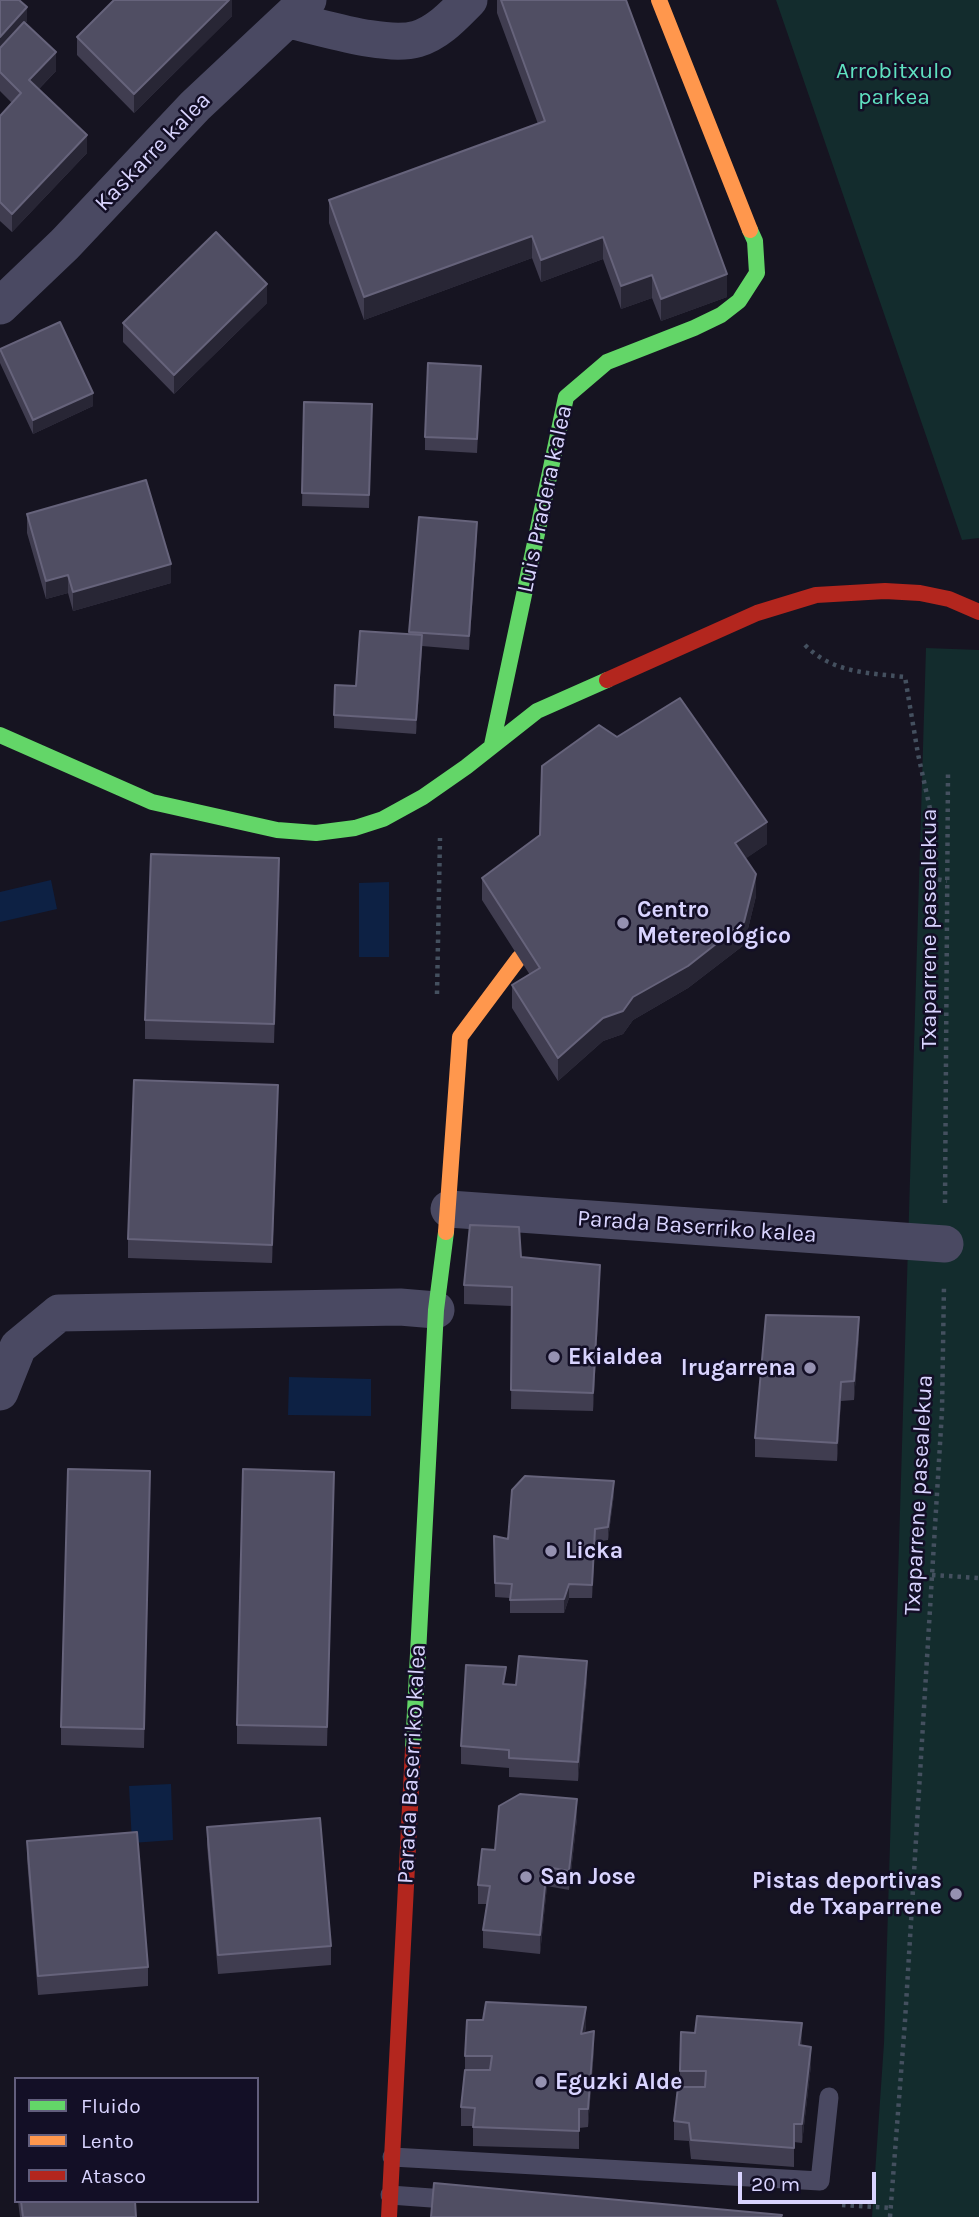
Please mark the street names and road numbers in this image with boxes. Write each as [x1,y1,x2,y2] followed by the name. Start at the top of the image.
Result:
[89,87,217,217] street label: Kaskarre kalea
[512,403,578,595] street label: Luis Pradera kalea
[915,809,943,1049] street label: Txaparrene pasealekua
[576,1205,818,1249] street label: Parada Baserriko kalea
[899,1374,939,1616] street label: Txaparrene pasealekua
[392,1643,432,1885] street label: Parada Baserriko kalea

